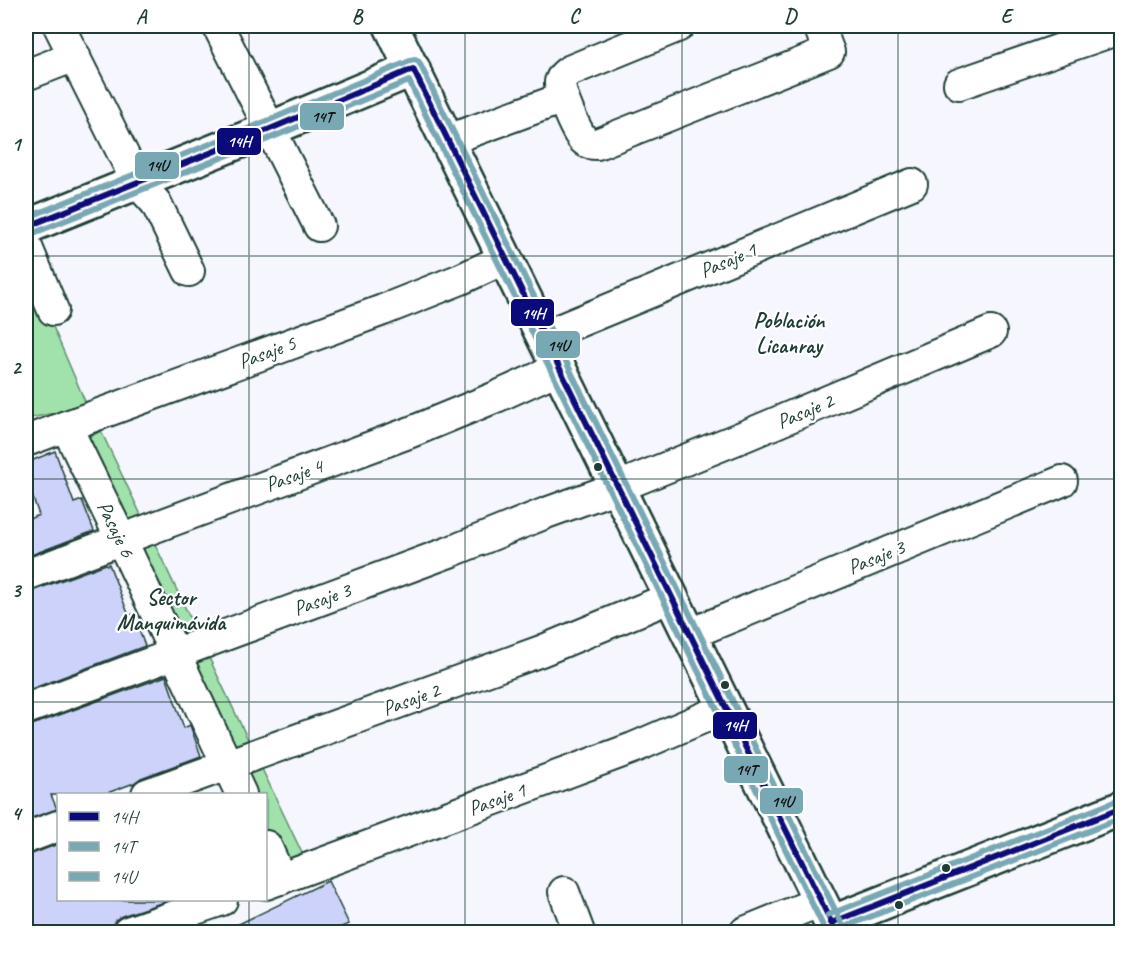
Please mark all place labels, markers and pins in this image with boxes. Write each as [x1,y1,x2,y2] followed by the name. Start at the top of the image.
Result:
[592,461,604,473] unlabelled marker
[719,679,731,691] unlabelled marker
[940,862,952,874] unlabelled marker
[893,899,905,911] unlabelled marker

